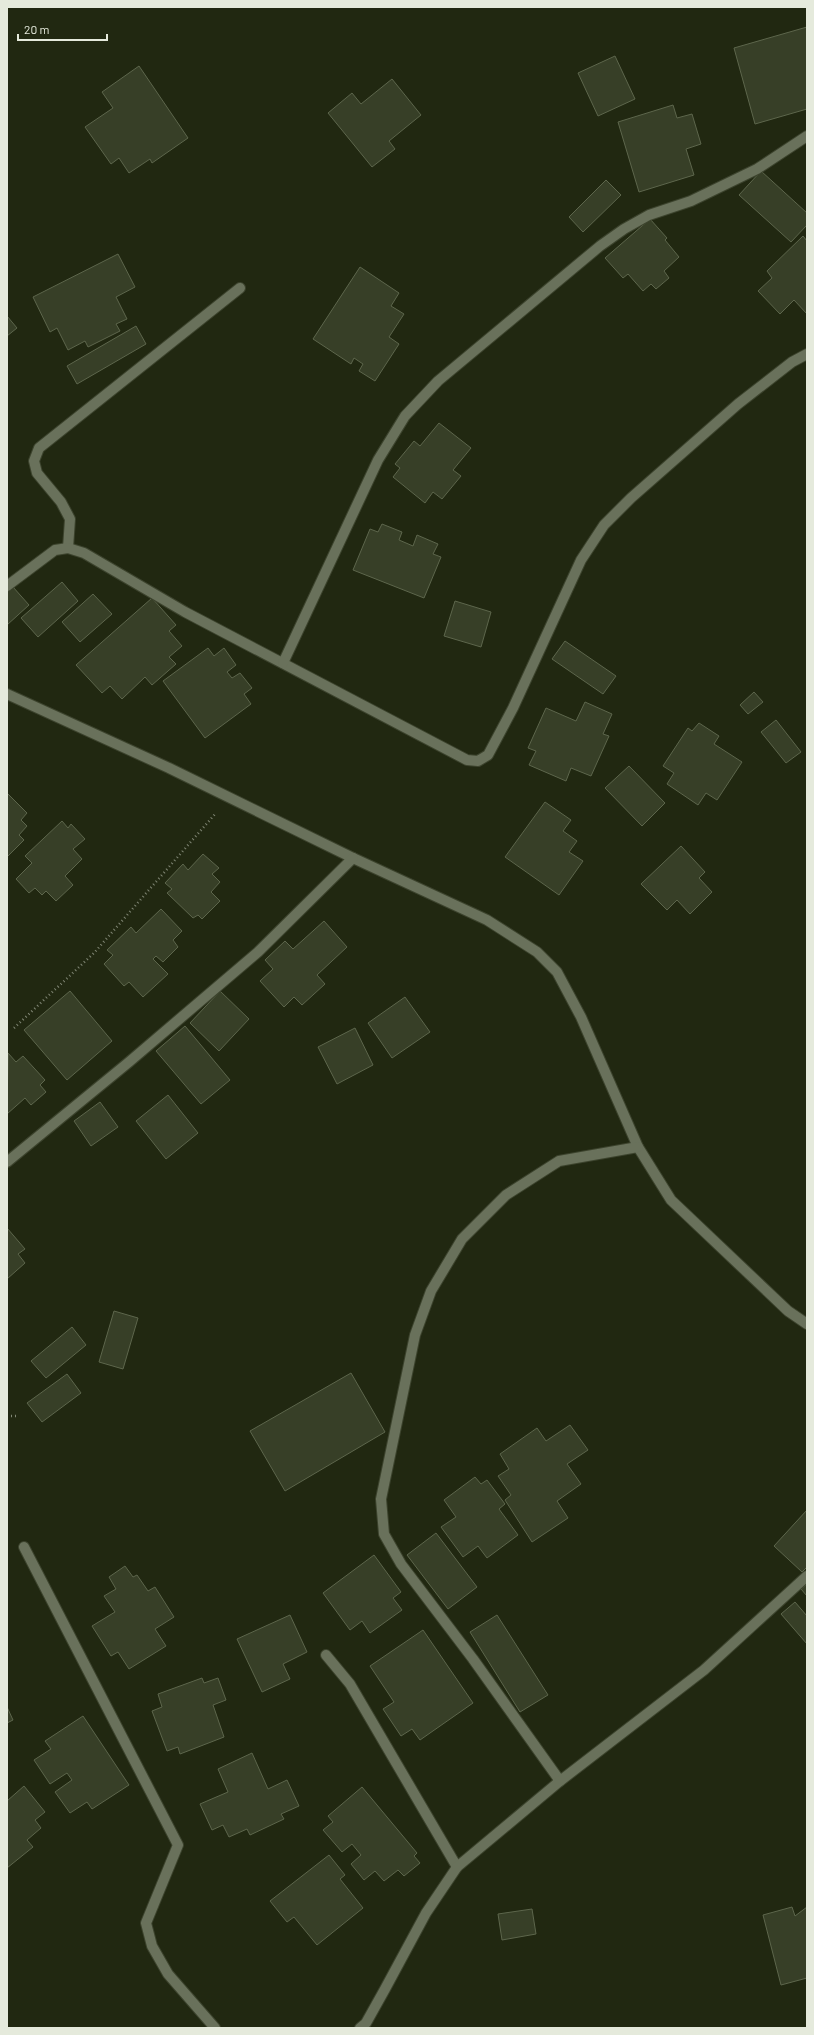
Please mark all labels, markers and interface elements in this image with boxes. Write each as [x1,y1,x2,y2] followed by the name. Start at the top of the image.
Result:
[18,16,107,42] scale bar
[24,22,50,36] text: 20 m

